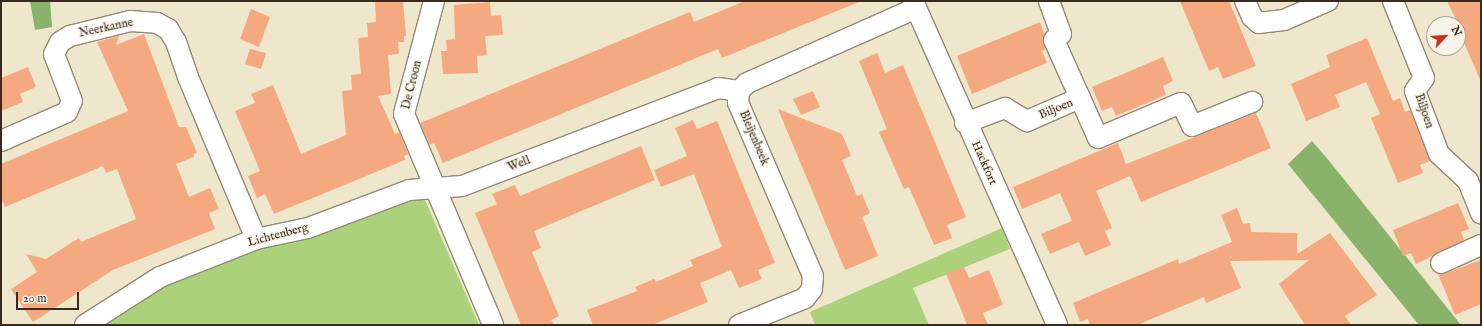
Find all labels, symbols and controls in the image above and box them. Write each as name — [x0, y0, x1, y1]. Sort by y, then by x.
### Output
street label: Neerkanne — [77, 15, 135, 41]
north arrow — [1426, 16, 1466, 56]
text: N — [1448, 24, 1464, 39]
street label: De Croon — [399, 59, 425, 111]
street label: Biljoen — [1411, 92, 1437, 130]
street label: Biljoen — [1037, 95, 1075, 123]
street label: Bleijenbeek — [736, 108, 772, 168]
street label: Hackfort — [968, 139, 1000, 187]
street label: Well — [506, 153, 532, 175]
street label: Lichtenberg — [246, 220, 310, 250]
scale bar — [18, 284, 81, 310]
text: 20 m — [23, 291, 46, 306]

